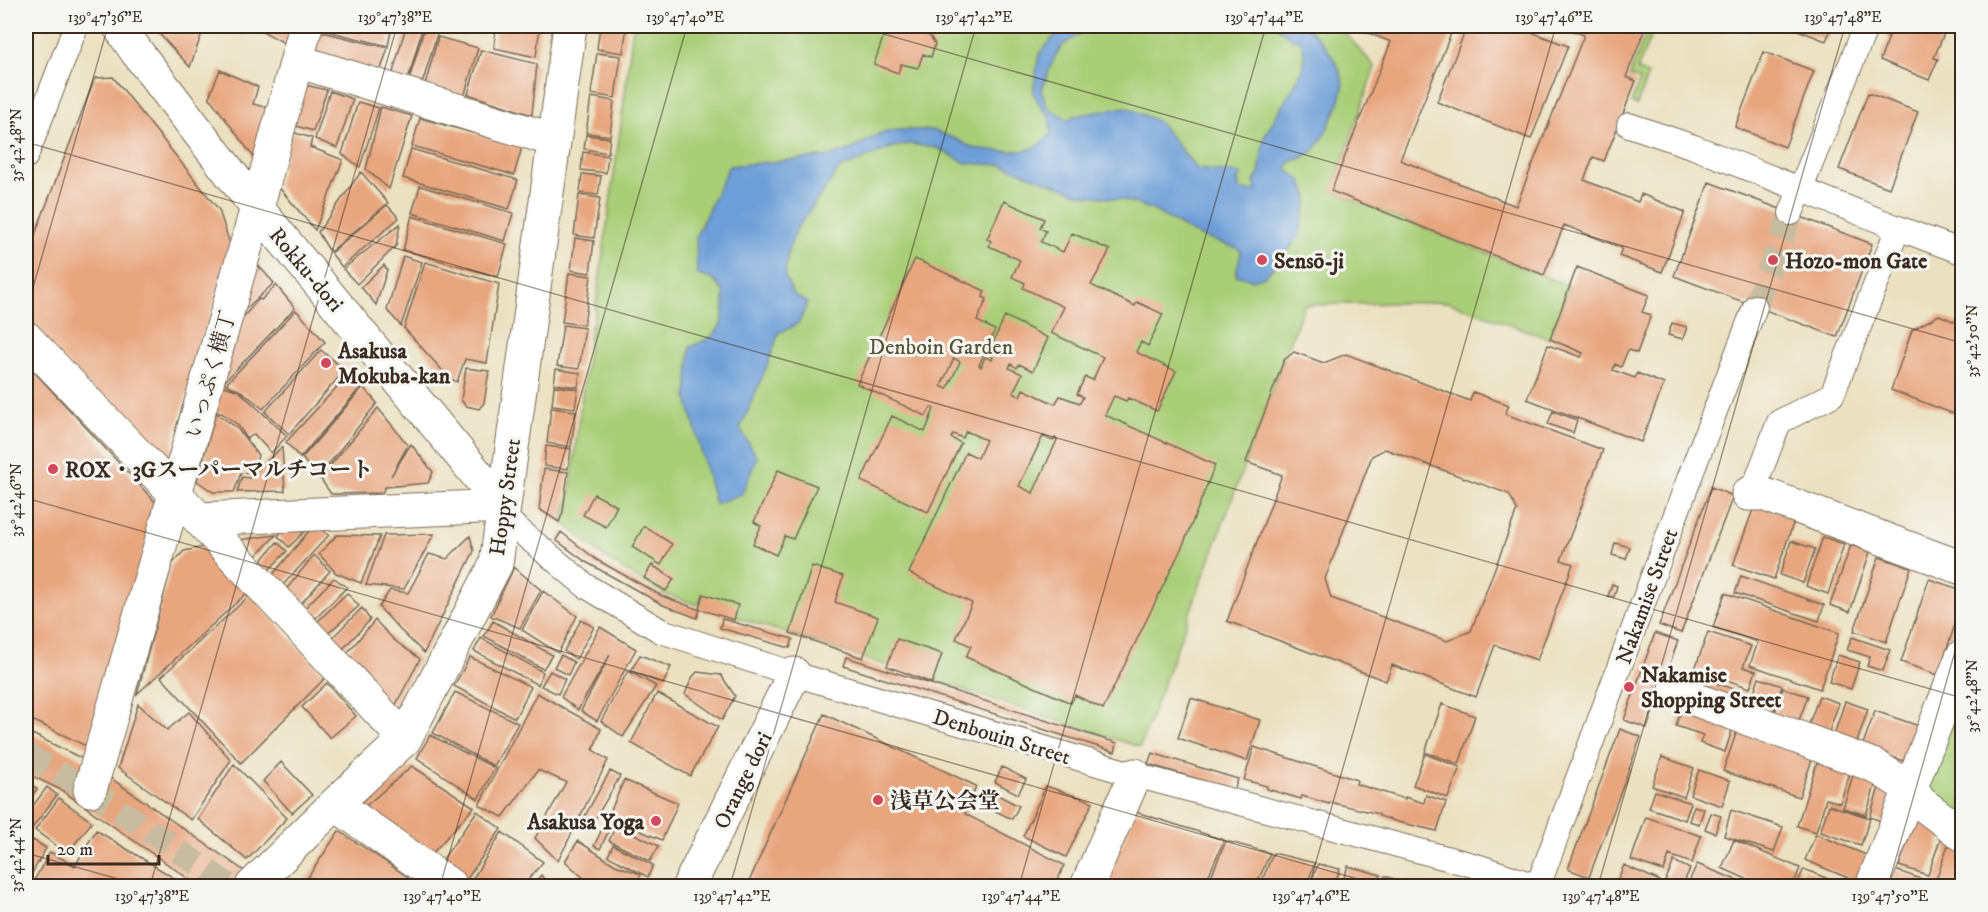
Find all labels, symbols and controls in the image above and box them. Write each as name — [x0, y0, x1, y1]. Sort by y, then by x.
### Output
text: 139°47'36"E — [68, 8, 143, 27]
text: 139°47'38"E — [358, 8, 433, 27]
text: 139°47'40"E — [646, 8, 724, 27]
text: 139°47'42"E — [935, 8, 1013, 27]
text: 139°47'44"E — [1225, 8, 1304, 27]
text: 139°47'46"E — [1515, 8, 1593, 27]
text: 139°47'48"E — [1804, 8, 1882, 27]
text: 35°42'48"N — [7, 108, 26, 182]
street label: Rokku-dori — [263, 222, 349, 318]
place label: Sensō-ji — [1274, 248, 1344, 276]
place label: Hozo-mon Gate — [1785, 248, 1927, 275]
marker: Sensō-ji — [1255, 253, 1269, 267]
marker: Hozo-mon Gate — [1766, 253, 1780, 267]
text: 35°42'50"N — [1963, 305, 1982, 377]
street label: いっぷく横丁 — [180, 307, 243, 442]
park label: Denboin Garden — [869, 334, 1014, 361]
place label: Asakusa Mokuba-kan — [337, 338, 451, 390]
marker: Asakusa Mokuba-kan — [319, 356, 333, 370]
street label: Hoppy Street — [484, 437, 527, 558]
place label: ROX・3Gスーパーマルチコート — [65, 457, 373, 484]
marker: ROX・3Gスーパーマルチコート — [46, 462, 60, 476]
text: 35°42'46"N — [7, 463, 26, 537]
street label: Nakamise Street — [1610, 525, 1684, 668]
text: 35°42'48"N — [1963, 659, 1982, 733]
place label: Nakamise Shopping Street — [1641, 662, 1781, 714]
marker: Nakamise Shopping Street — [1622, 680, 1636, 694]
street label: Denbouin Street — [929, 704, 1074, 771]
street label: Orange dori — [708, 728, 778, 834]
place label: 浅草公会堂 — [890, 788, 1000, 815]
marker: 浅草公会堂 — [871, 793, 885, 807]
place label: Asakusa Yoga — [526, 809, 645, 836]
marker: Asakusa Yoga — [649, 814, 663, 828]
text: 35°42'44"N — [7, 818, 26, 892]
scale bar — [48, 828, 159, 866]
text: 20 m — [57, 839, 93, 861]
text: 139°47'38"E — [115, 887, 190, 906]
text: 139°47'40"E — [403, 887, 481, 906]
text: 139°47'42"E — [693, 887, 771, 906]
text: 139°47'44"E — [982, 887, 1061, 906]
text: 139°47'46"E — [1272, 887, 1350, 906]
text: 139°47'48"E — [1562, 887, 1640, 906]
text: 139°47'50"E — [1852, 887, 1929, 906]

